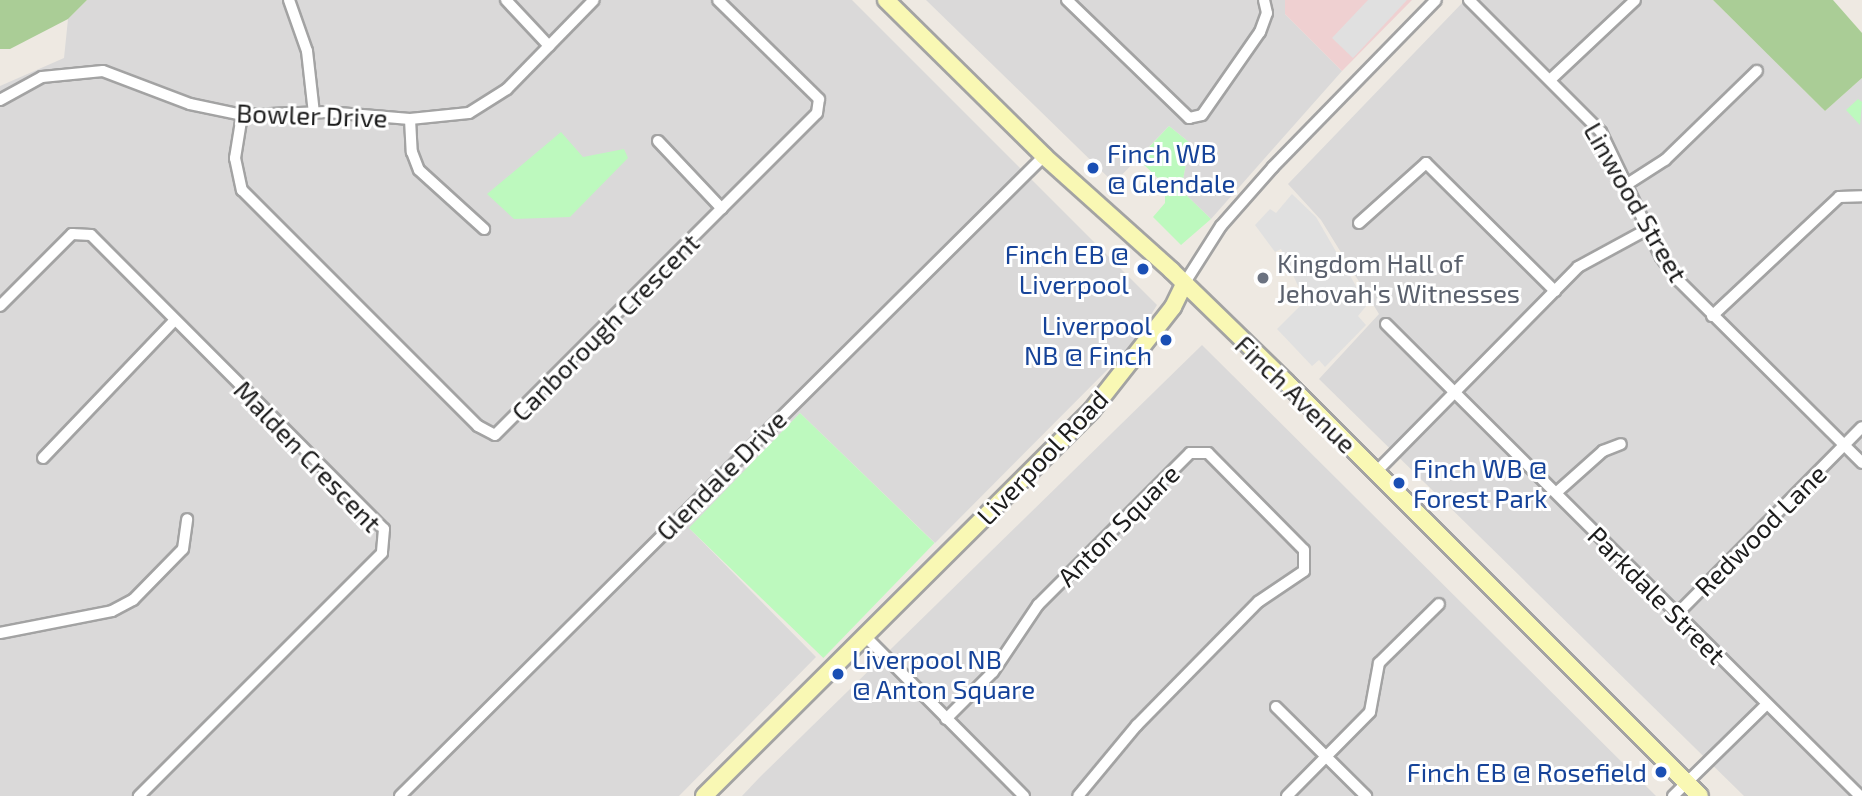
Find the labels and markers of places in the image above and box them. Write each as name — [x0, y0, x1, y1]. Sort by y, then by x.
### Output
place label: Finch WB @ Glendale — [1107, 137, 1235, 198]
marker: Finch WB @ Glendale — [1085, 160, 1101, 176]
place label: Finch EB @ Liverpool — [1005, 238, 1129, 300]
place label: Kingdom Hall of Jehovah's Witnesses — [1277, 247, 1520, 308]
marker: Finch EB @ Liverpool — [1135, 261, 1151, 277]
marker: Kingdom Hall of Jehovah's Witnesses — [1255, 270, 1271, 286]
place label: Liverpool NB @ Finch — [1024, 309, 1152, 370]
marker: Liverpool NB @ Finch — [1158, 332, 1174, 348]
place label: Finch WB @ Forest Park — [1413, 452, 1547, 514]
marker: Finch WB @ Forest Park — [1391, 475, 1407, 491]
place label: Liverpool NB @ Anton Square — [852, 643, 1036, 704]
marker: Liverpool NB @ Anton Square — [830, 666, 846, 682]
place label: Finch EB @ Rosefield — [1407, 756, 1647, 788]
marker: Finch EB @ Rosefield — [1653, 764, 1669, 780]

